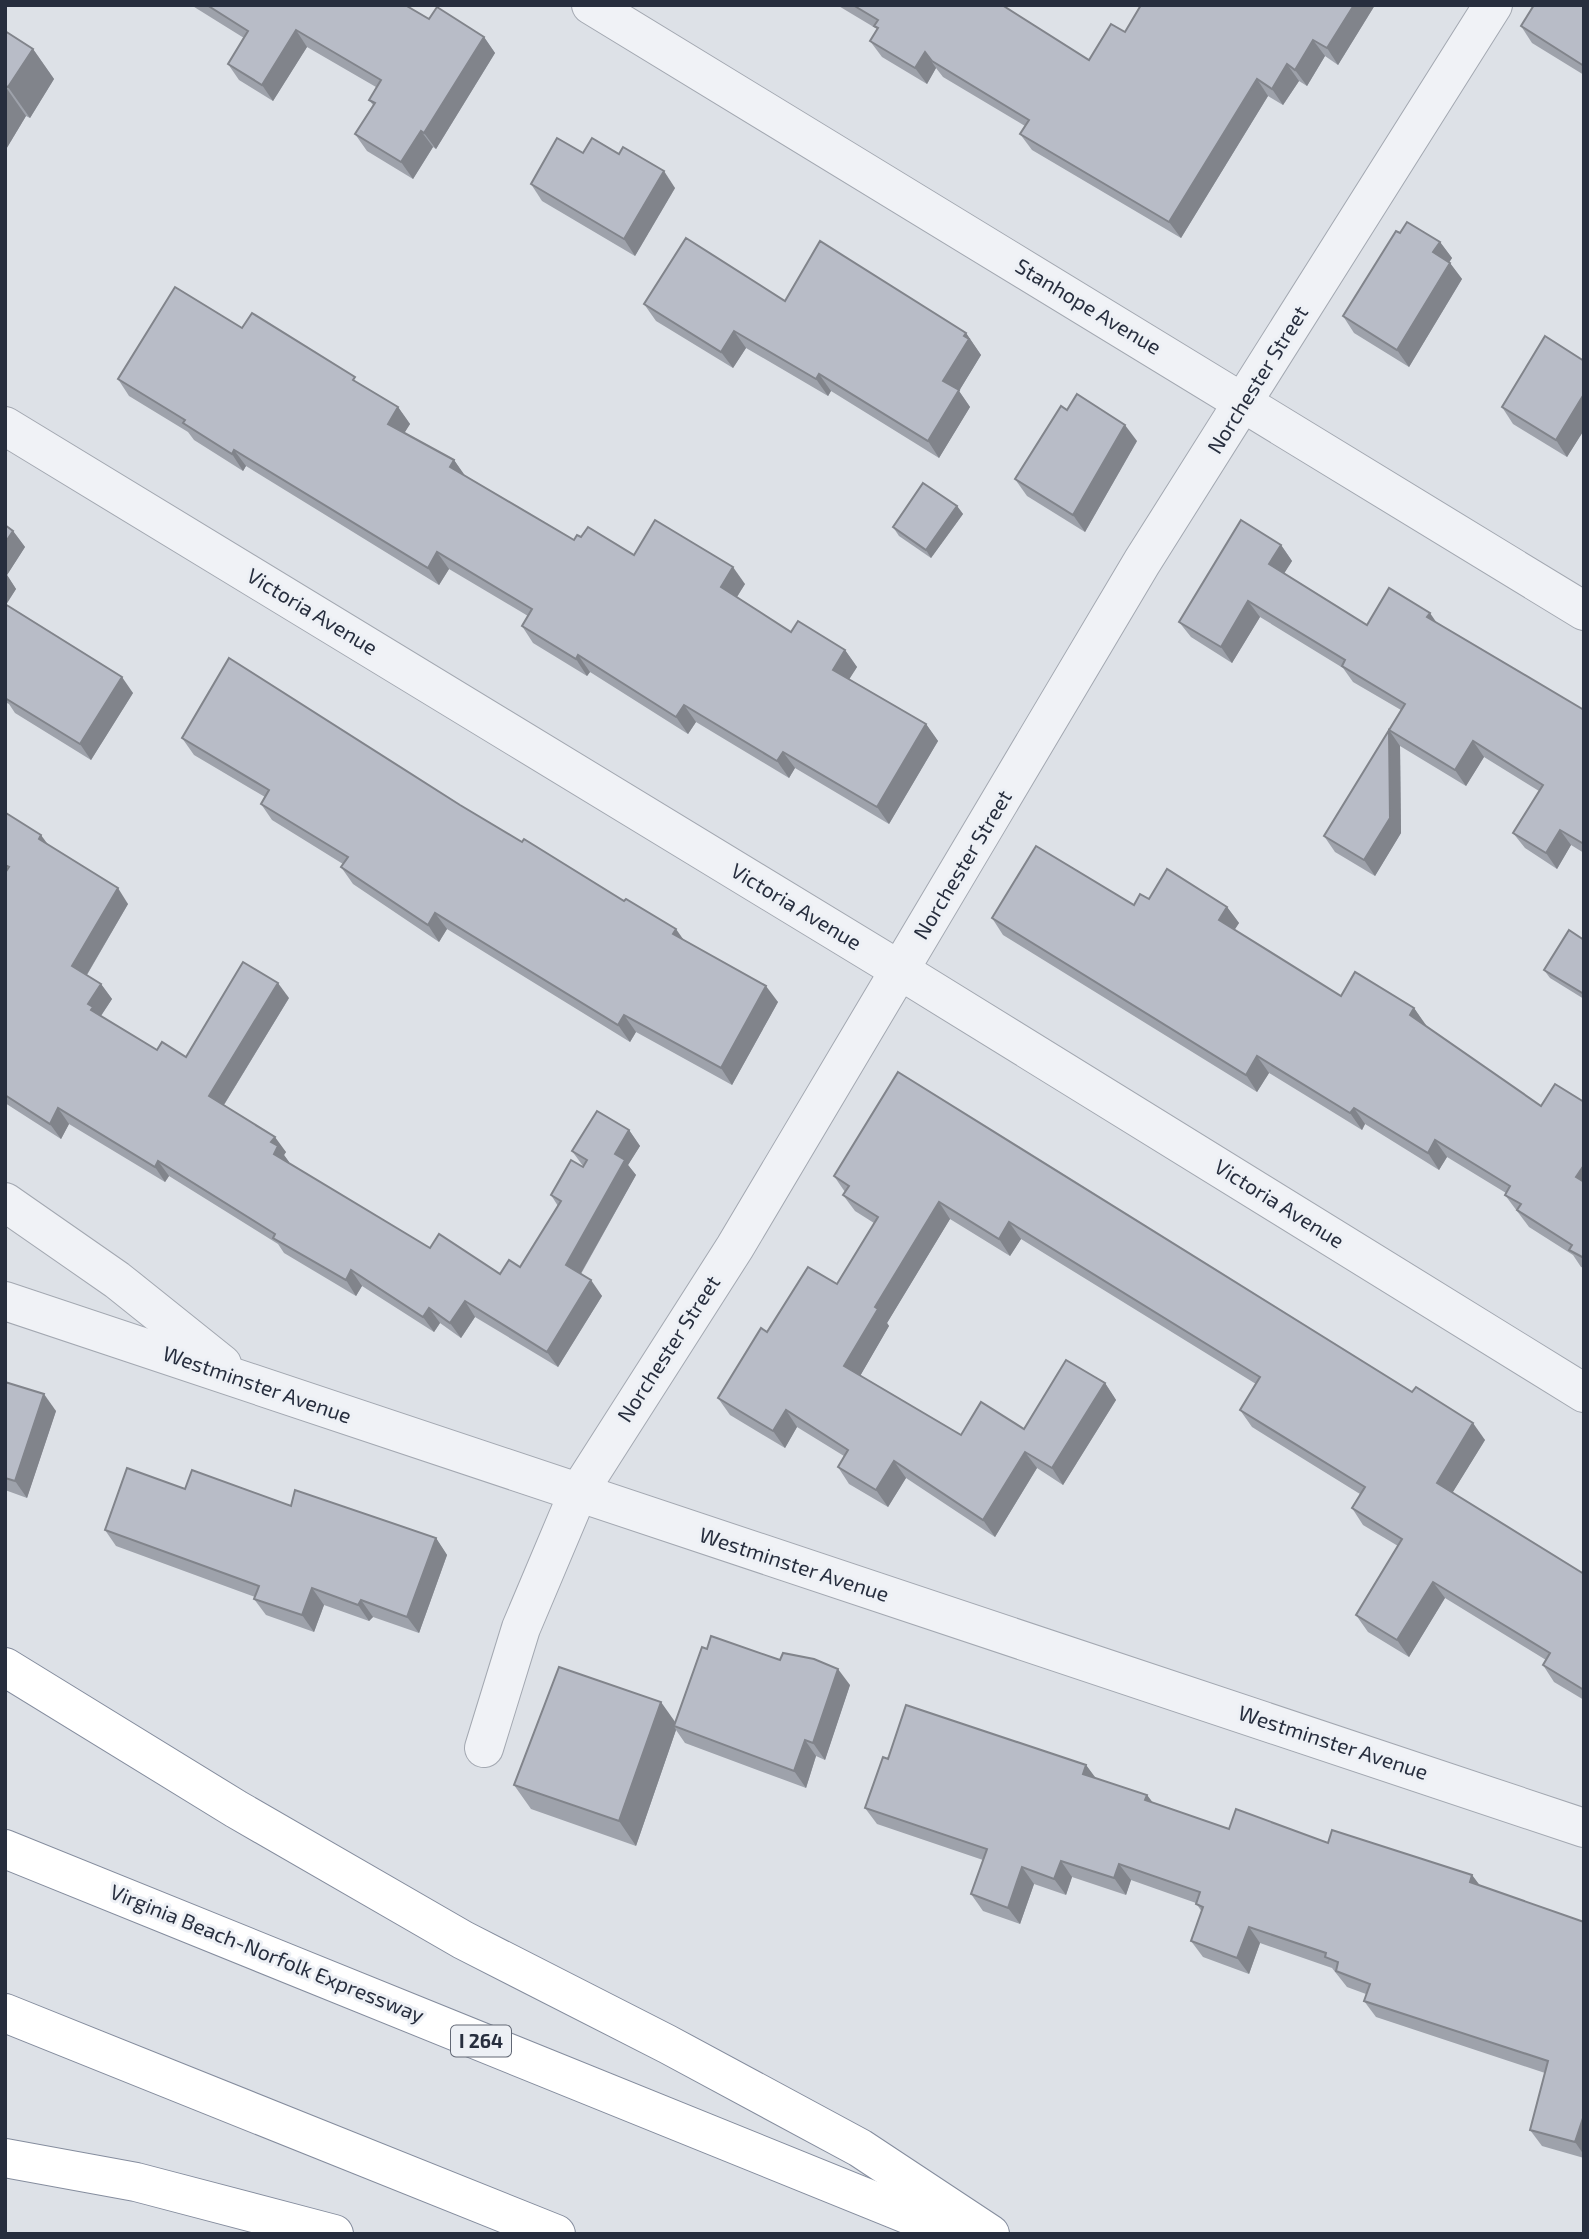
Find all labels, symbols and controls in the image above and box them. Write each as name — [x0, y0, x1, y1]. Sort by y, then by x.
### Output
street label: Stanhope Avenue — [1011, 252, 1166, 359]
street label: Norchester Street — [1201, 301, 1312, 458]
street label: Victoria Avenue — [243, 562, 383, 660]
street label: Norchester Street — [907, 785, 1016, 943]
street label: Victoria Avenue — [727, 857, 867, 955]
street label: Victoria Avenue — [1210, 1153, 1349, 1253]
street label: Norchester Street — [611, 1270, 724, 1426]
street label: Westminster Avenue — [160, 1340, 355, 1428]
street label: Westminster Avenue — [697, 1521, 892, 1606]
street label: Westminster Avenue — [1236, 1699, 1431, 1784]
street label: Virginia Beach-Norfolk Expressway — [107, 1878, 428, 2027]
road number: I 264 — [451, 2025, 511, 2056]

